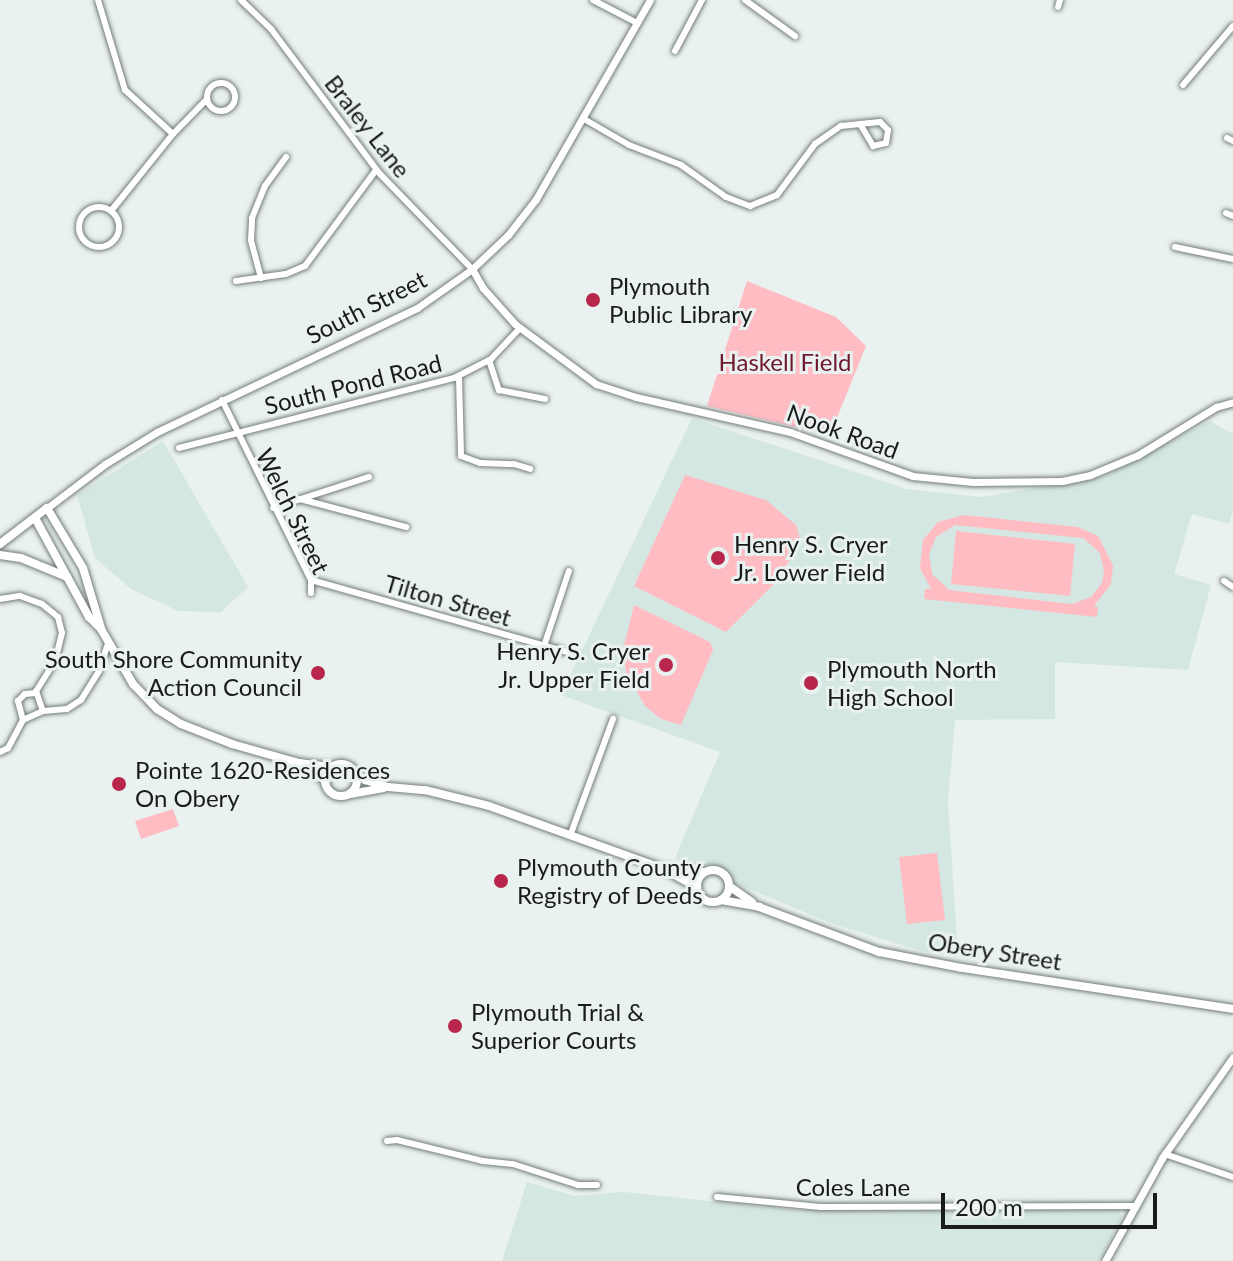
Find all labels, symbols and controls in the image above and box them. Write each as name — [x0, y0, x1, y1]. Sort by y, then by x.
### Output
street label: Braley Lane — [319, 69, 417, 183]
street label: South Street — [301, 264, 431, 350]
place label: Plymouth Public Library — [609, 272, 752, 328]
marker: Plymouth Public Library — [584, 291, 602, 309]
street label: South Pond Road — [261, 348, 445, 420]
park label: Haskell Field — [719, 348, 851, 376]
street label: Nook Road — [783, 398, 903, 464]
street label: Welch Street — [250, 444, 336, 578]
place label: Henry S. Cryer Jr. Lower Field — [734, 530, 888, 586]
marker: Henry S. Cryer Jr. Lower Field — [709, 549, 727, 567]
street label: Tilton Street — [381, 568, 515, 632]
place label: Henry S. Cryer Jr. Upper Field — [496, 637, 650, 693]
place label: South Shore Community Action Council — [45, 645, 302, 701]
place label: Plymouth North High School — [827, 655, 997, 711]
marker: Henry S. Cryer Jr. Upper Field — [657, 656, 675, 674]
marker: South Shore Community Action Council — [309, 664, 327, 682]
marker: Plymouth North High School — [802, 674, 820, 692]
place label: Pointe 1620-Residences On Obery — [135, 756, 390, 812]
marker: Pointe 1620-Residences On Obery — [110, 775, 128, 793]
place label: Plymouth County Registry of Deeds — [517, 853, 704, 909]
marker: Plymouth County Registry of Deeds — [492, 872, 510, 890]
street label: Obery Street — [926, 926, 1064, 976]
place label: Plymouth Trial & Superior Courts — [471, 998, 645, 1054]
marker: Plymouth Trial & Superior Courts — [446, 1017, 464, 1035]
street label: Coles Lane — [796, 1173, 910, 1201]
scale bar — [945, 1177, 1161, 1227]
text: 200 m — [955, 1192, 1023, 1221]

